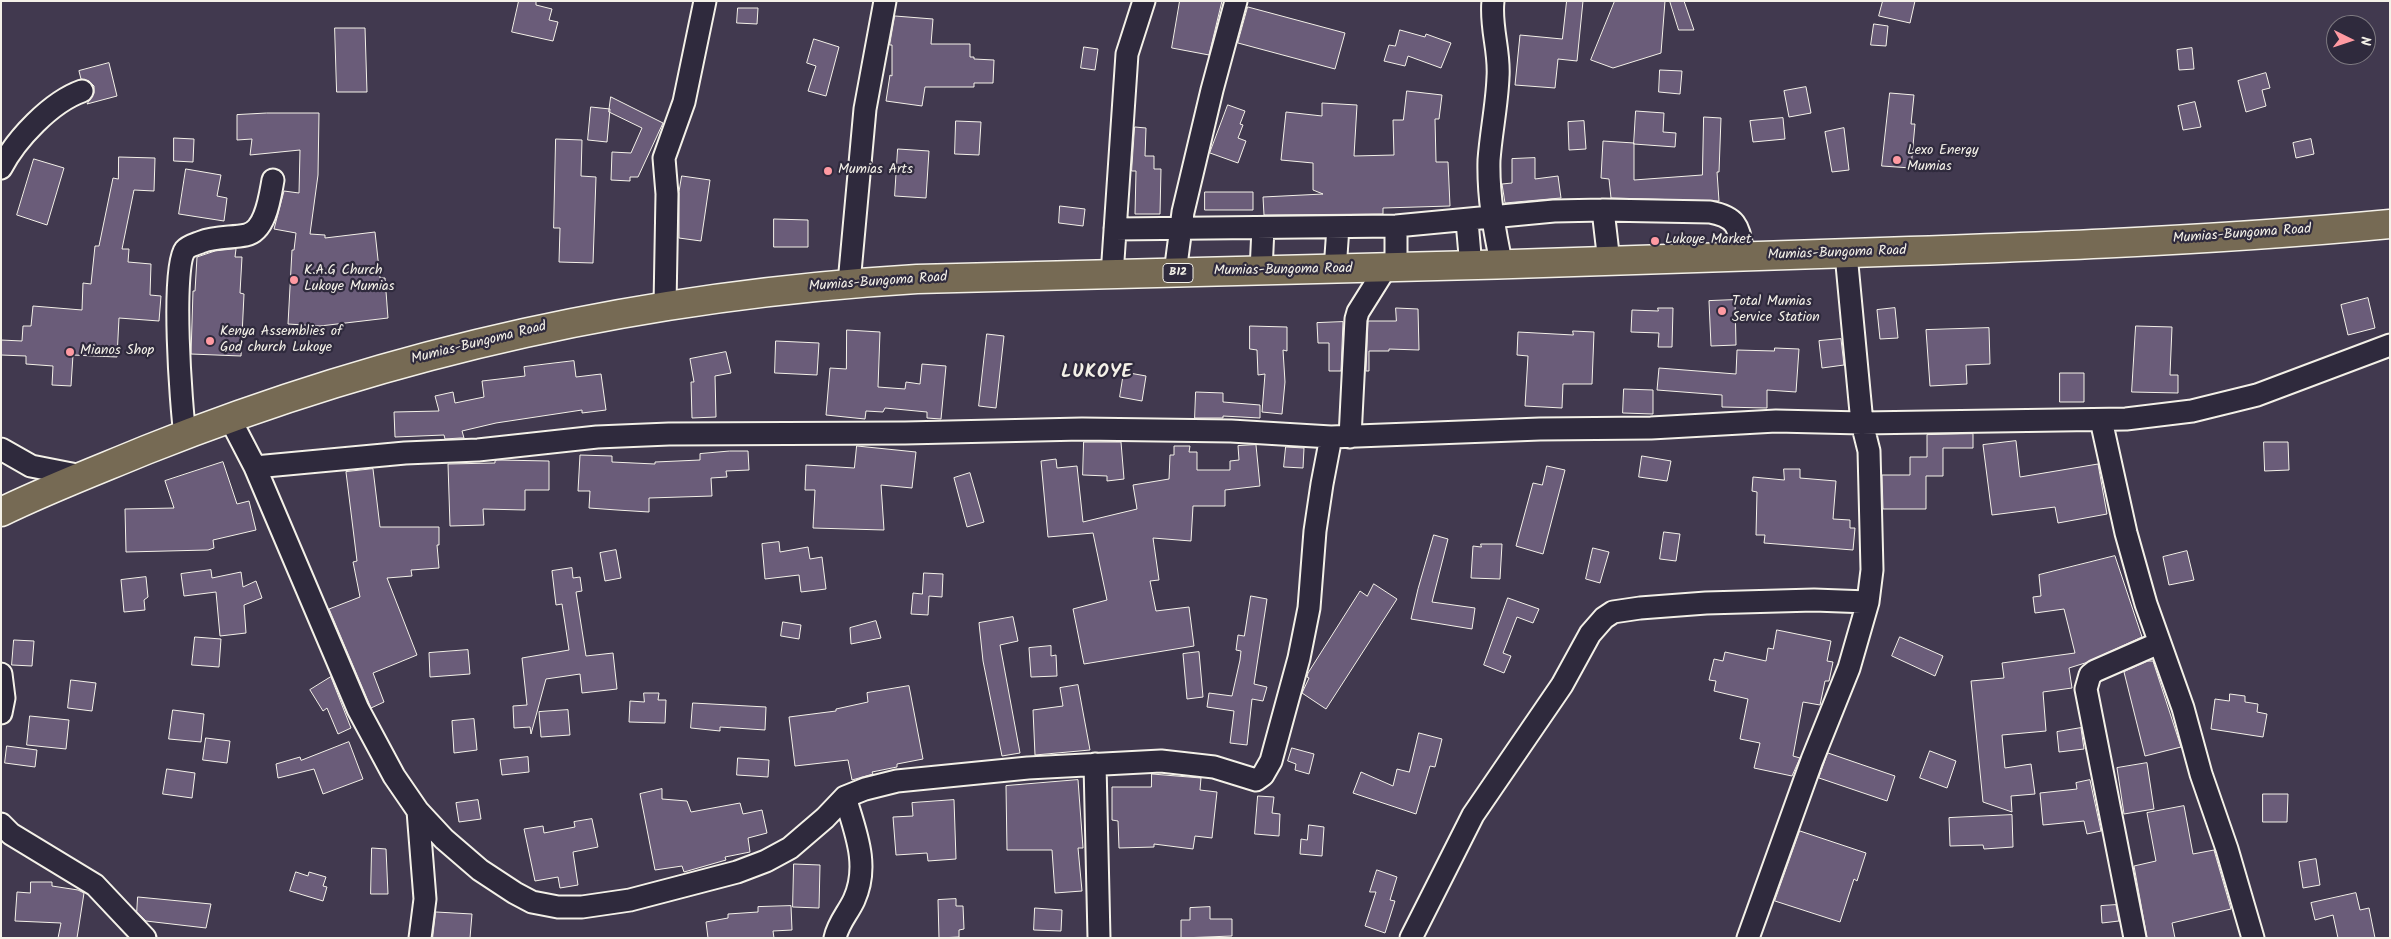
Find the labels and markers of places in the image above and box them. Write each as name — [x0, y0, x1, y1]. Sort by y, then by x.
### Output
place label: Lexo Energy Mumias — [1907, 144, 1979, 176]
marker: Lexo Energy Mumias — [1891, 154, 1903, 166]
place label: Mumias Arts — [838, 163, 913, 179]
marker: Mumias Arts — [822, 165, 834, 177]
place label: Lukoye Market — [1665, 233, 1751, 249]
marker: Lukoye Market — [1649, 235, 1661, 247]
place label: K.A.G Church Lukoye Mumias — [304, 264, 395, 296]
marker: K.A.G Church Lukoye Mumias — [288, 274, 300, 286]
place label: Total Mumias Service Station — [1732, 295, 1820, 328]
marker: Total Mumias Service Station — [1716, 305, 1728, 317]
place label: Kenya Assemblies of God church Lukoye — [220, 325, 342, 358]
marker: Kenya Assemblies of God church Lukoye — [204, 335, 216, 347]
place label: Mianos Shop — [80, 344, 154, 360]
marker: Mianos Shop — [64, 346, 76, 358]

